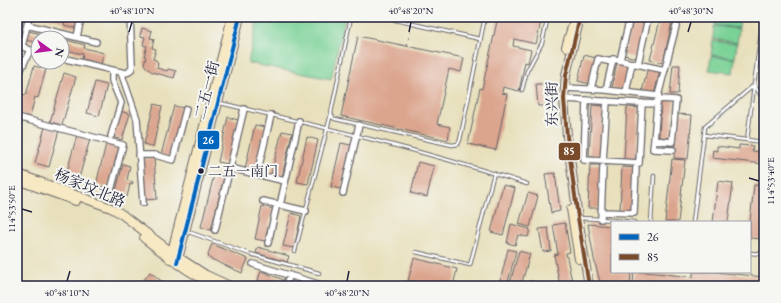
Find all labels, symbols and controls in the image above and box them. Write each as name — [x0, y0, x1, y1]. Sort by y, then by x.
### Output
text: 40°48'10"N — [110, 4, 155, 17]
text: 40°48'20"N — [389, 4, 434, 17]
text: 40°48'30"N — [669, 4, 714, 17]
north arrow — [30, 30, 70, 70]
text: N — [52, 46, 68, 59]
street label: 二五一街 — [190, 58, 223, 121]
street label: 东兴街 — [542, 81, 561, 127]
line badge: 26 — [197, 130, 220, 150]
text: 26 — [202, 133, 214, 147]
line badge: 85 — [558, 142, 581, 161]
text: 85 — [563, 144, 575, 158]
text: 114°53'40"E — [764, 157, 777, 205]
place label: 二五一南门 — [208, 162, 278, 180]
street label: 杨家坟北路 — [52, 164, 128, 211]
marker: 二五一南门 — [196, 166, 206, 176]
text: 114°53'50"E — [5, 185, 18, 233]
legend — [611, 221, 751, 273]
text: 26 — [647, 229, 659, 245]
text: 85 — [647, 249, 659, 265]
text: 40°48'10"N — [45, 286, 90, 299]
text: 40°48'20"N — [325, 286, 370, 299]

